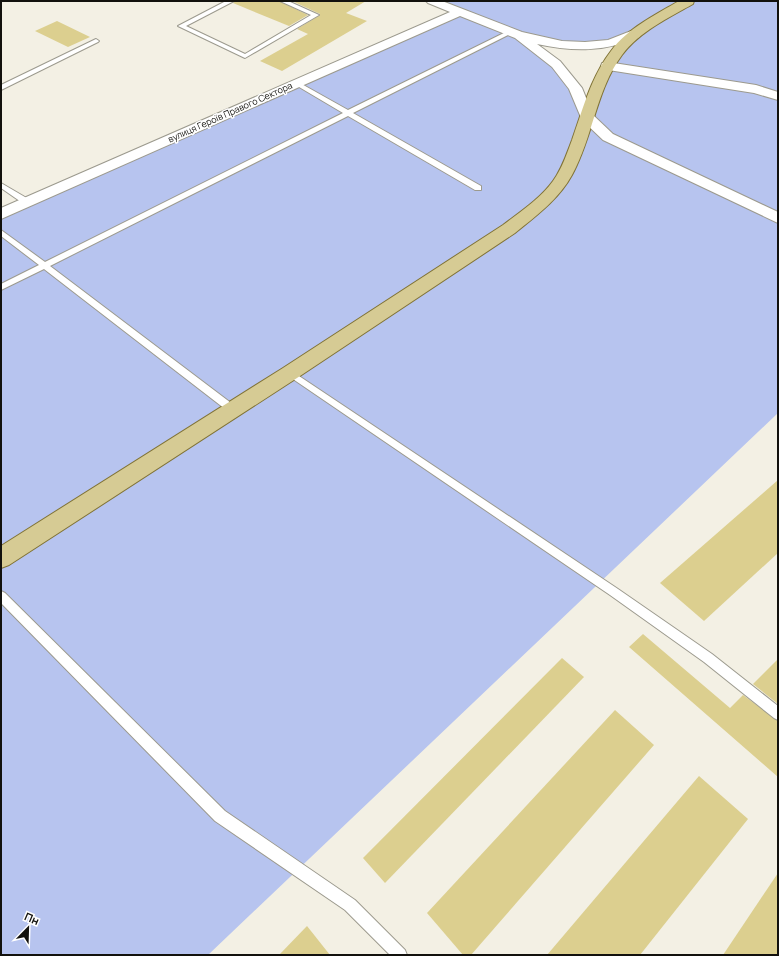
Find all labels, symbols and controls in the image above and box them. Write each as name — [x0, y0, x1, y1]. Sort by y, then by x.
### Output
street label: вулиця Героїв Правого Сектора — [166, 79, 294, 145]
north arrow — [8, 908, 48, 948]
text: Пн — [22, 909, 42, 928]

